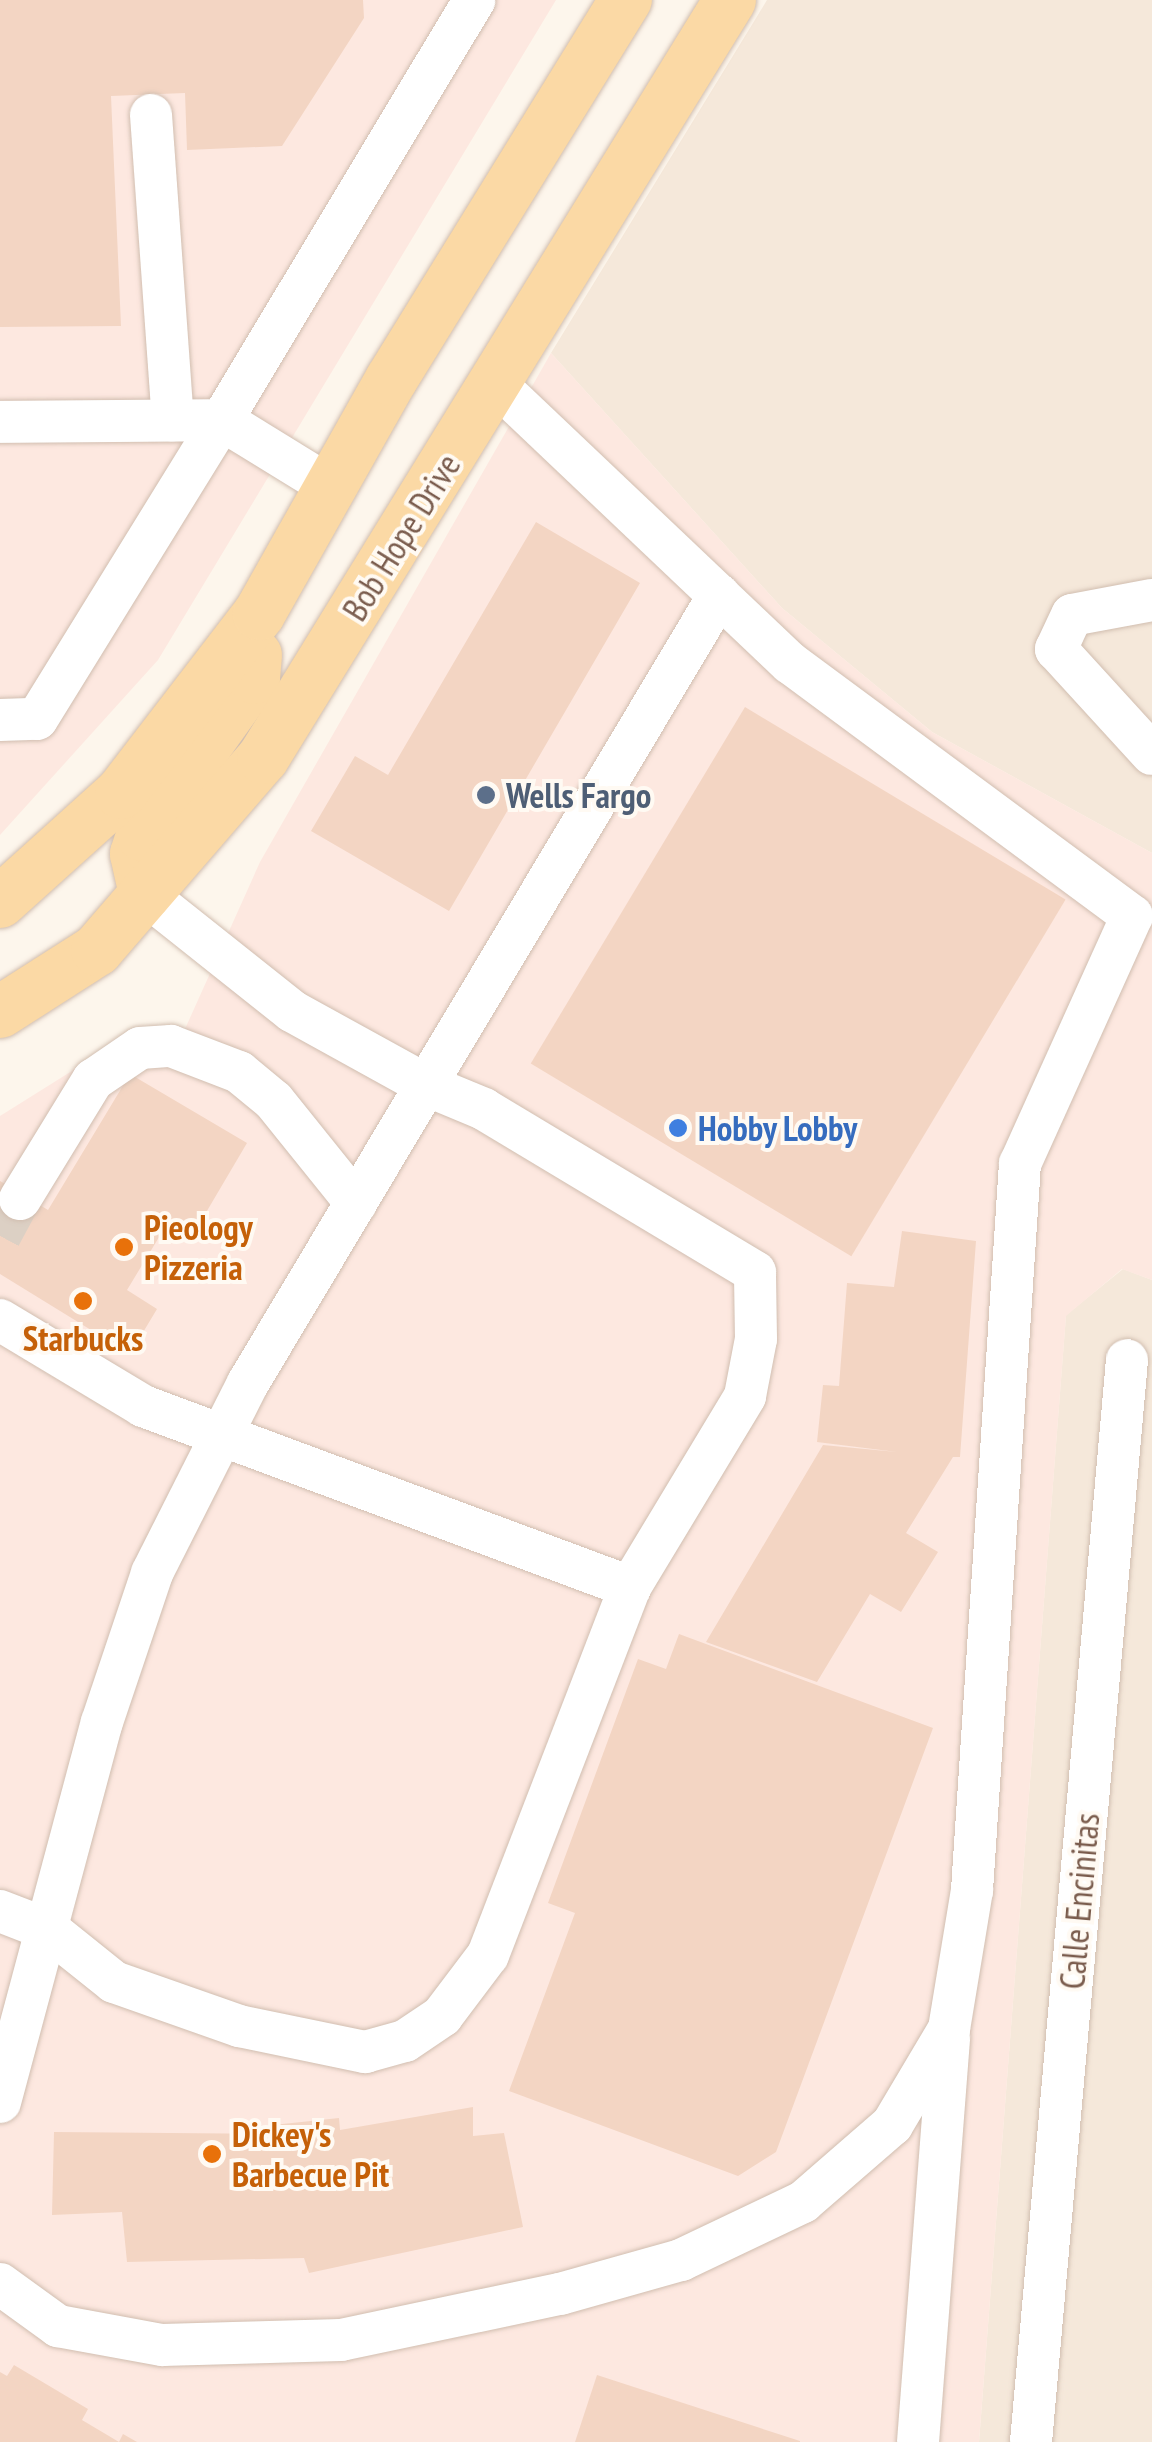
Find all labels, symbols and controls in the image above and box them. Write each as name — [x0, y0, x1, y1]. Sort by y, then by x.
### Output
street label: Bob Hope Drive — [333, 446, 469, 628]
place label: Wells Fargo — [506, 774, 651, 816]
marker: Wells Fargo — [475, 784, 497, 806]
place label: Hobby Lobby — [698, 1107, 858, 1149]
marker: Hobby Lobby — [667, 1117, 689, 1139]
place label: Pieology Pizzeria — [144, 1206, 253, 1288]
marker: Pieology Pizzeria — [113, 1236, 135, 1258]
marker: Starbucks — [72, 1290, 94, 1312]
place label: Starbucks — [23, 1317, 143, 1359]
street label: Calle Encinitas — [1050, 1811, 1108, 1991]
place label: Dickey's Barbecue Pit — [232, 2113, 389, 2195]
marker: Dickey's Barbecue Pit — [201, 2143, 223, 2165]

